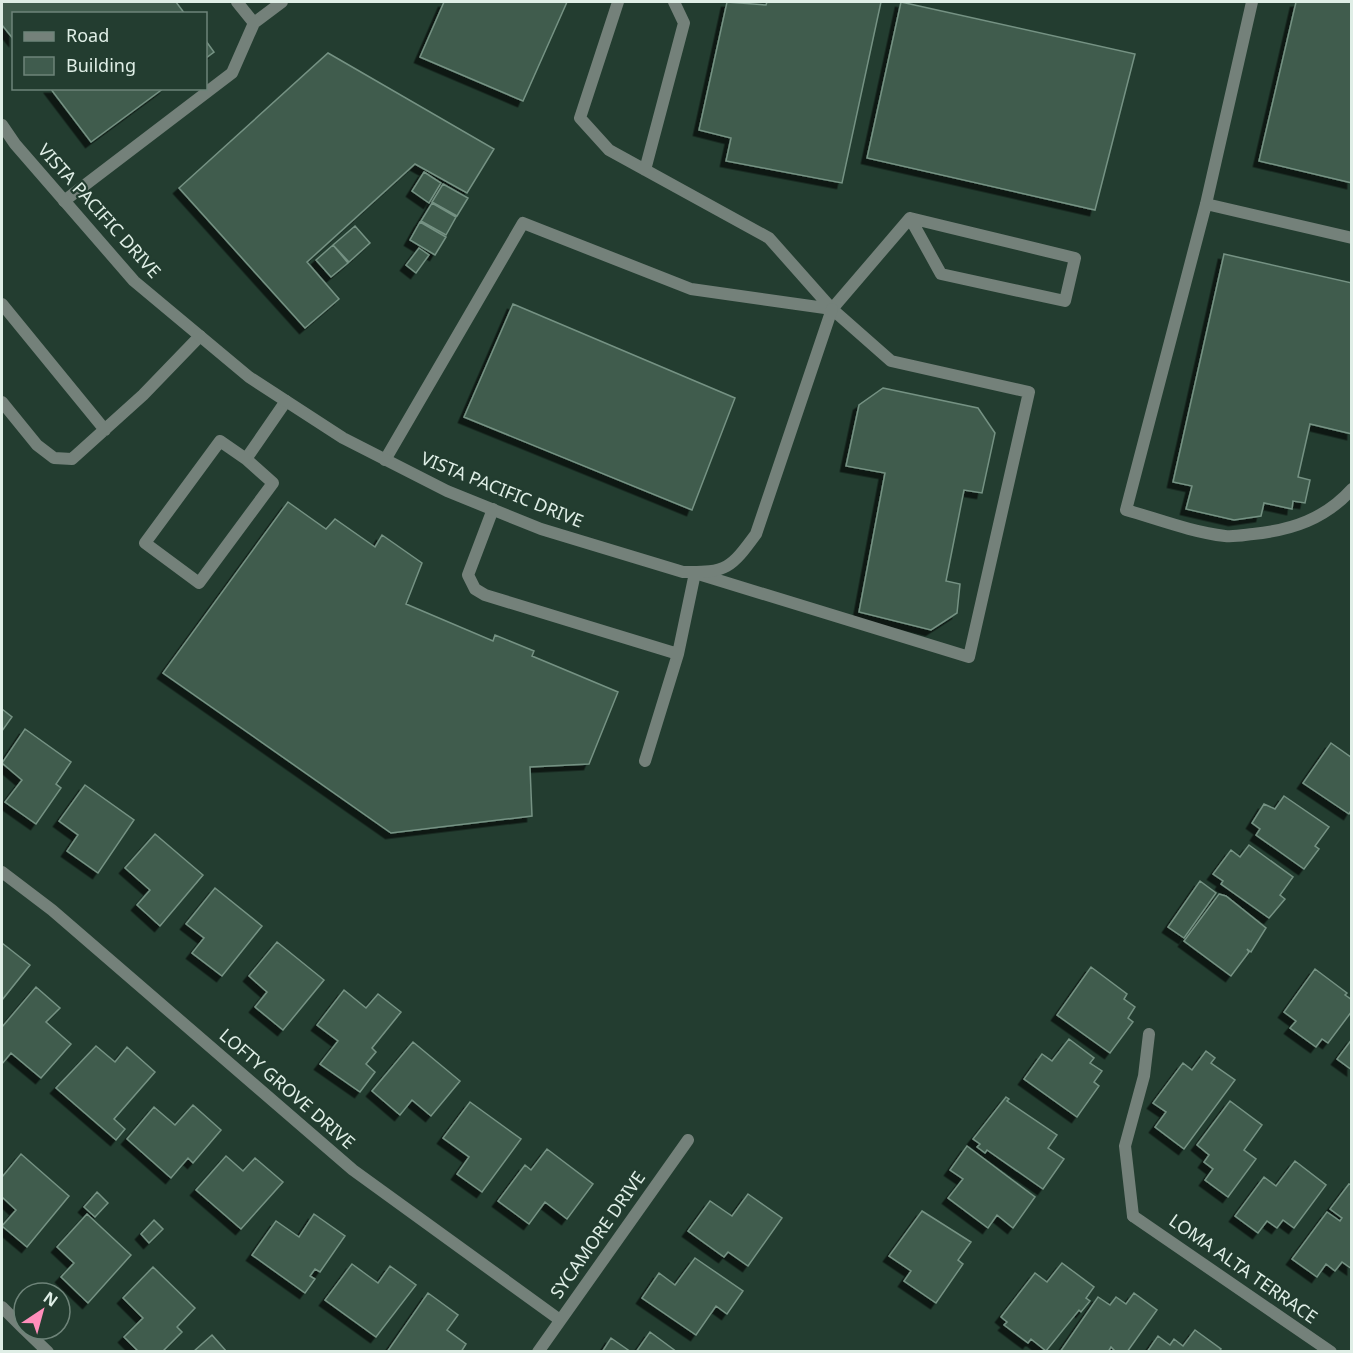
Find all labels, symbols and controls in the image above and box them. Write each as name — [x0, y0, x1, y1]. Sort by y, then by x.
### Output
legend — [12, 12, 207, 90]
text: Road — [66, 23, 109, 47]
text: Building — [66, 53, 136, 77]
street label: VISTA PACIFIC DRIVE — [33, 138, 167, 283]
street label: VISTA PACIFIC DRIVE — [418, 446, 587, 533]
street label: LOFTY GROVE DRIVE — [215, 1023, 361, 1154]
street label: SYCAMORE DRIVE — [544, 1166, 650, 1303]
street label: LOMA ALTA TERRACE — [1165, 1208, 1323, 1329]
north arrow — [12, 1281, 72, 1341]
text: N — [39, 1286, 63, 1312]

